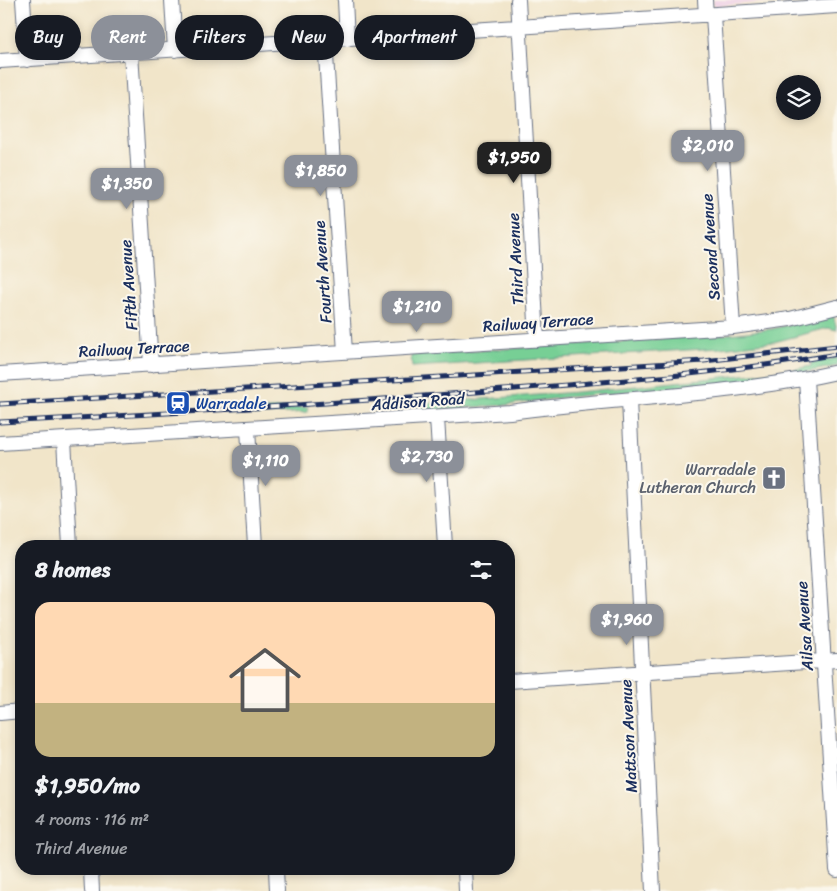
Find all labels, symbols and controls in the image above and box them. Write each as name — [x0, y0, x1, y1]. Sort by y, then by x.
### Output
chip: Buy — [15, 15, 81, 60]
chip: Rent — [91, 15, 165, 60]
chip: Filters — [175, 15, 264, 60]
chip: New — [274, 15, 344, 60]
chip: Apartment — [354, 15, 475, 60]
map controls — [776, 75, 821, 120]
button: layers — [776, 75, 821, 120]
pin: $2,010 — [667, 130, 749, 172]
text: $2,010 — [682, 131, 734, 160]
pin: $1,950 — [473, 142, 555, 184]
text: $1,950 — [488, 143, 540, 172]
pin: $1,850 — [280, 154, 362, 197]
text: $1,850 — [295, 156, 347, 185]
pin: $1,350 — [86, 168, 168, 210]
text: $1,350 — [102, 169, 152, 198]
street label: Second Avenue — [692, 193, 729, 301]
street label: Third Avenue — [499, 212, 532, 306]
street label: Fourth Avenue — [304, 219, 341, 324]
street label: Fifth Avenue — [111, 239, 146, 331]
pin: $1,210 — [376, 290, 458, 333]
text: $1,210 — [393, 292, 441, 321]
street label: Railway Terrace — [482, 304, 595, 341]
street label: Railway Terrace — [78, 331, 190, 366]
street label: Addison Road — [369, 384, 467, 419]
place label: Warradale — [196, 389, 267, 418]
station icon: Warradale — [165, 390, 191, 416]
pin: $2,730 — [386, 440, 468, 483]
text: $2,730 — [401, 442, 453, 471]
pin: $1,110 — [225, 444, 307, 487]
text: $1,110 — [243, 446, 289, 475]
place label: Warradale Lutheran Church — [639, 455, 756, 502]
church icon: Warradale Lutheran Church — [761, 465, 787, 491]
text: 8 homes — [35, 551, 110, 589]
icon: filters — [467, 556, 495, 584]
street label: Ailsa Avenue — [787, 580, 822, 673]
pin: $1,960 — [586, 604, 668, 646]
text: $1,960 — [602, 605, 652, 634]
icon: home — [220, 635, 310, 725]
street label: Mattson Avenue — [611, 678, 646, 793]
text: $1,950/mo — [35, 767, 140, 805]
text: 4 rooms · 116 m² — [35, 805, 149, 834]
text: Third Avenue — [35, 834, 127, 863]

